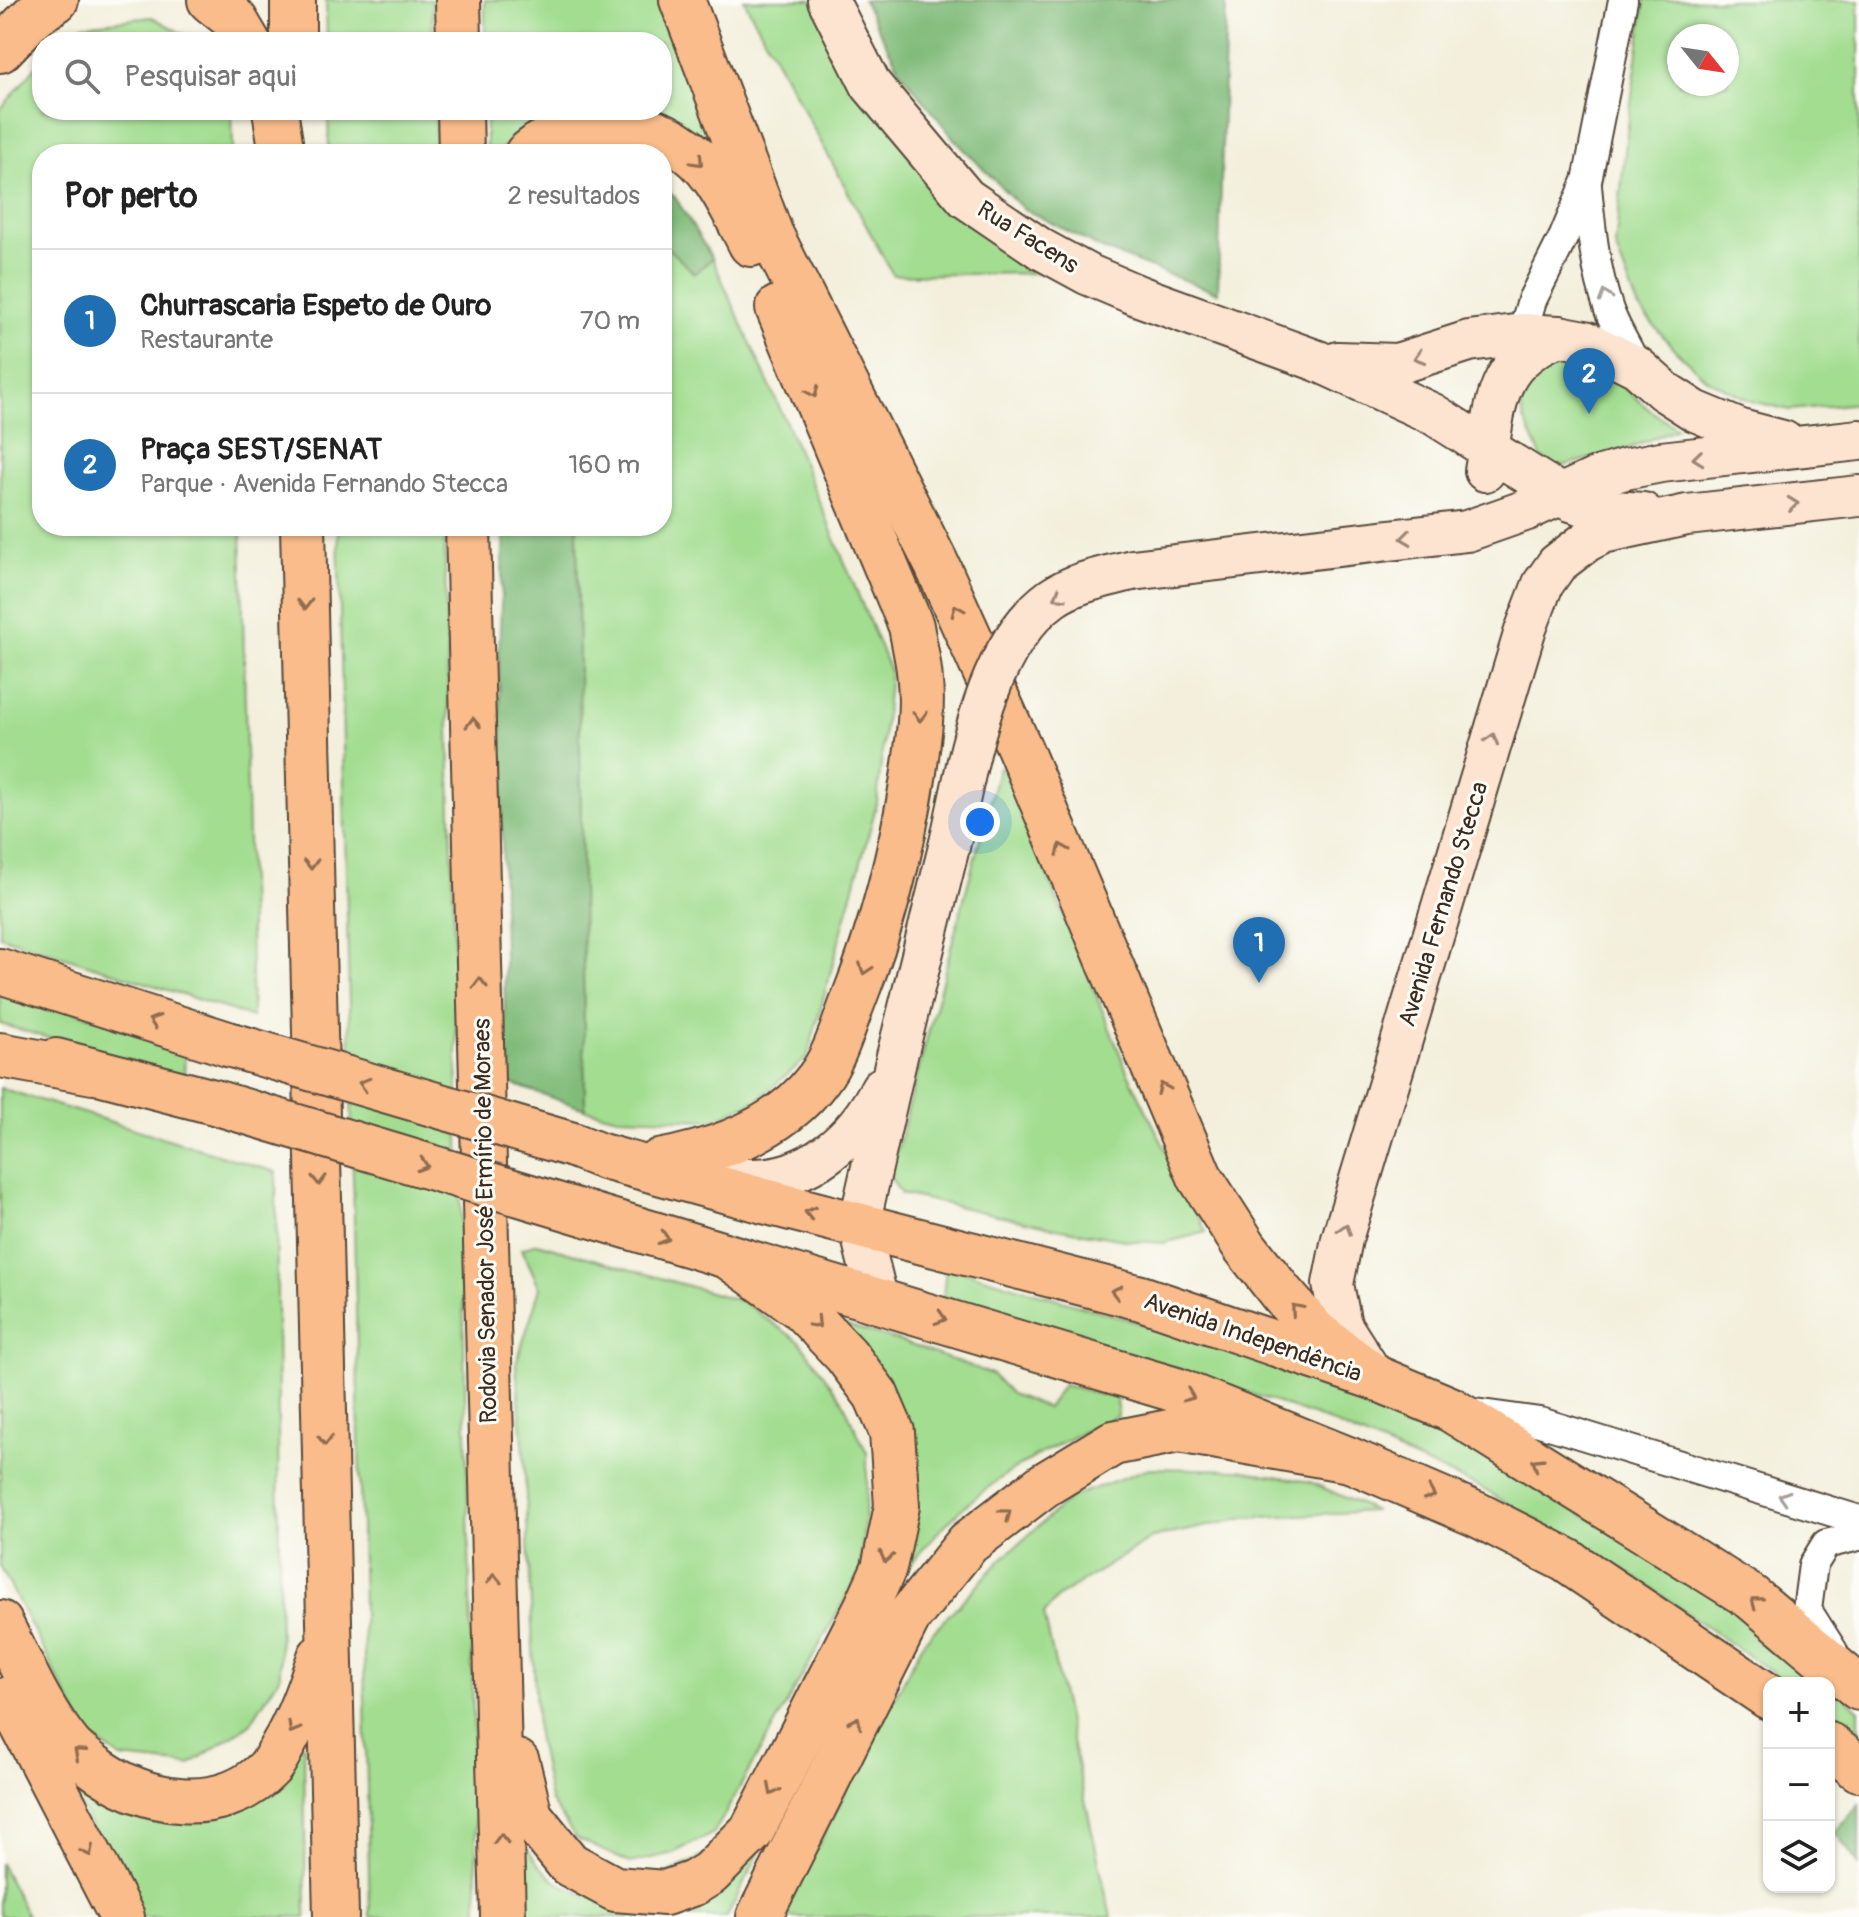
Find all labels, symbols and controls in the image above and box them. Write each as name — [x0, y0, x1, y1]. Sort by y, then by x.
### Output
north arrow — [1667, 24, 1739, 96]
search box — [32, 32, 672, 120]
icon: search — [60, 54, 104, 98]
text: Pesquisar aqui — [124, 58, 296, 95]
one-way arrow — [689, 152, 703, 166]
text: Por perto — [64, 175, 197, 218]
text: 2 resultados — [508, 180, 640, 212]
street label: Rua Facens — [972, 195, 1084, 280]
text: Churrascaria Espeto de Ouro — [140, 287, 491, 324]
one-way arrow — [1598, 290, 1614, 303]
text: 1 — [85, 305, 95, 337]
text: 70 m — [580, 305, 640, 337]
text: Restaurante — [140, 324, 273, 356]
one-way arrow — [1412, 348, 1426, 364]
pin: 2 — [1563, 348, 1615, 414]
one-way arrow — [804, 384, 820, 398]
text: Praça SEST/SENAT — [140, 431, 382, 468]
text: 2 — [83, 449, 97, 481]
text: 160 m — [568, 449, 640, 481]
one-way arrow — [1691, 450, 1704, 467]
text: Parque · Avenida Fernando Stecca — [140, 468, 508, 500]
one-way arrow — [1786, 495, 1799, 512]
one-way arrow — [1399, 529, 1412, 546]
one-way arrow — [1053, 586, 1068, 602]
one-way arrow — [296, 598, 313, 611]
one-way arrow — [951, 604, 967, 619]
one-way arrow — [911, 710, 929, 723]
one-way arrow — [464, 716, 482, 729]
one-way arrow — [1483, 732, 1499, 746]
street label: Avenida Fernando Stecca — [1392, 778, 1495, 1030]
your location — [960, 802, 1000, 842]
one-way arrow — [1055, 842, 1071, 857]
one-way arrow — [303, 858, 320, 871]
pin: 1 — [1233, 917, 1285, 983]
one-way arrow — [858, 961, 874, 975]
one-way arrow — [471, 976, 488, 989]
one-way arrow — [147, 1014, 161, 1030]
street label: Rodovia Senador José Ermírio de Moraes — [467, 1018, 504, 1424]
one-way arrow — [358, 1077, 371, 1093]
one-way arrow — [1156, 1082, 1172, 1096]
one-way arrow — [415, 1156, 429, 1172]
one-way arrow — [310, 1174, 328, 1187]
one-way arrow — [804, 1205, 817, 1222]
one-way arrow — [1336, 1223, 1352, 1236]
one-way arrow — [657, 1229, 670, 1245]
one-way arrow — [1110, 1284, 1123, 1301]
street label: Avenida Independência — [1140, 1287, 1366, 1388]
one-way arrow — [1291, 1304, 1305, 1319]
one-way arrow — [933, 1309, 947, 1325]
one-way arrow — [807, 1314, 821, 1328]
one-way arrow — [1181, 1386, 1195, 1402]
one-way arrow — [317, 1434, 334, 1447]
one-way arrow — [1531, 1457, 1546, 1473]
one-way arrow — [1421, 1484, 1436, 1500]
one-way arrow — [1778, 1491, 1792, 1507]
one-way arrow — [997, 1509, 1012, 1523]
one-way arrow — [879, 1549, 896, 1563]
one-way arrow — [486, 1572, 503, 1585]
one-way arrow — [1750, 1598, 1765, 1612]
map controls — [1763, 1677, 1835, 1893]
button: + — [1763, 1677, 1835, 1749]
one-way arrow — [847, 1715, 862, 1730]
one-way arrow — [287, 1719, 303, 1734]
one-way arrow — [73, 1748, 88, 1763]
button: − — [1763, 1749, 1835, 1821]
one-way arrow — [767, 1781, 783, 1796]
button: layers — [1763, 1821, 1835, 1893]
one-way arrow — [492, 1832, 509, 1845]
one-way arrow — [78, 1843, 93, 1858]

